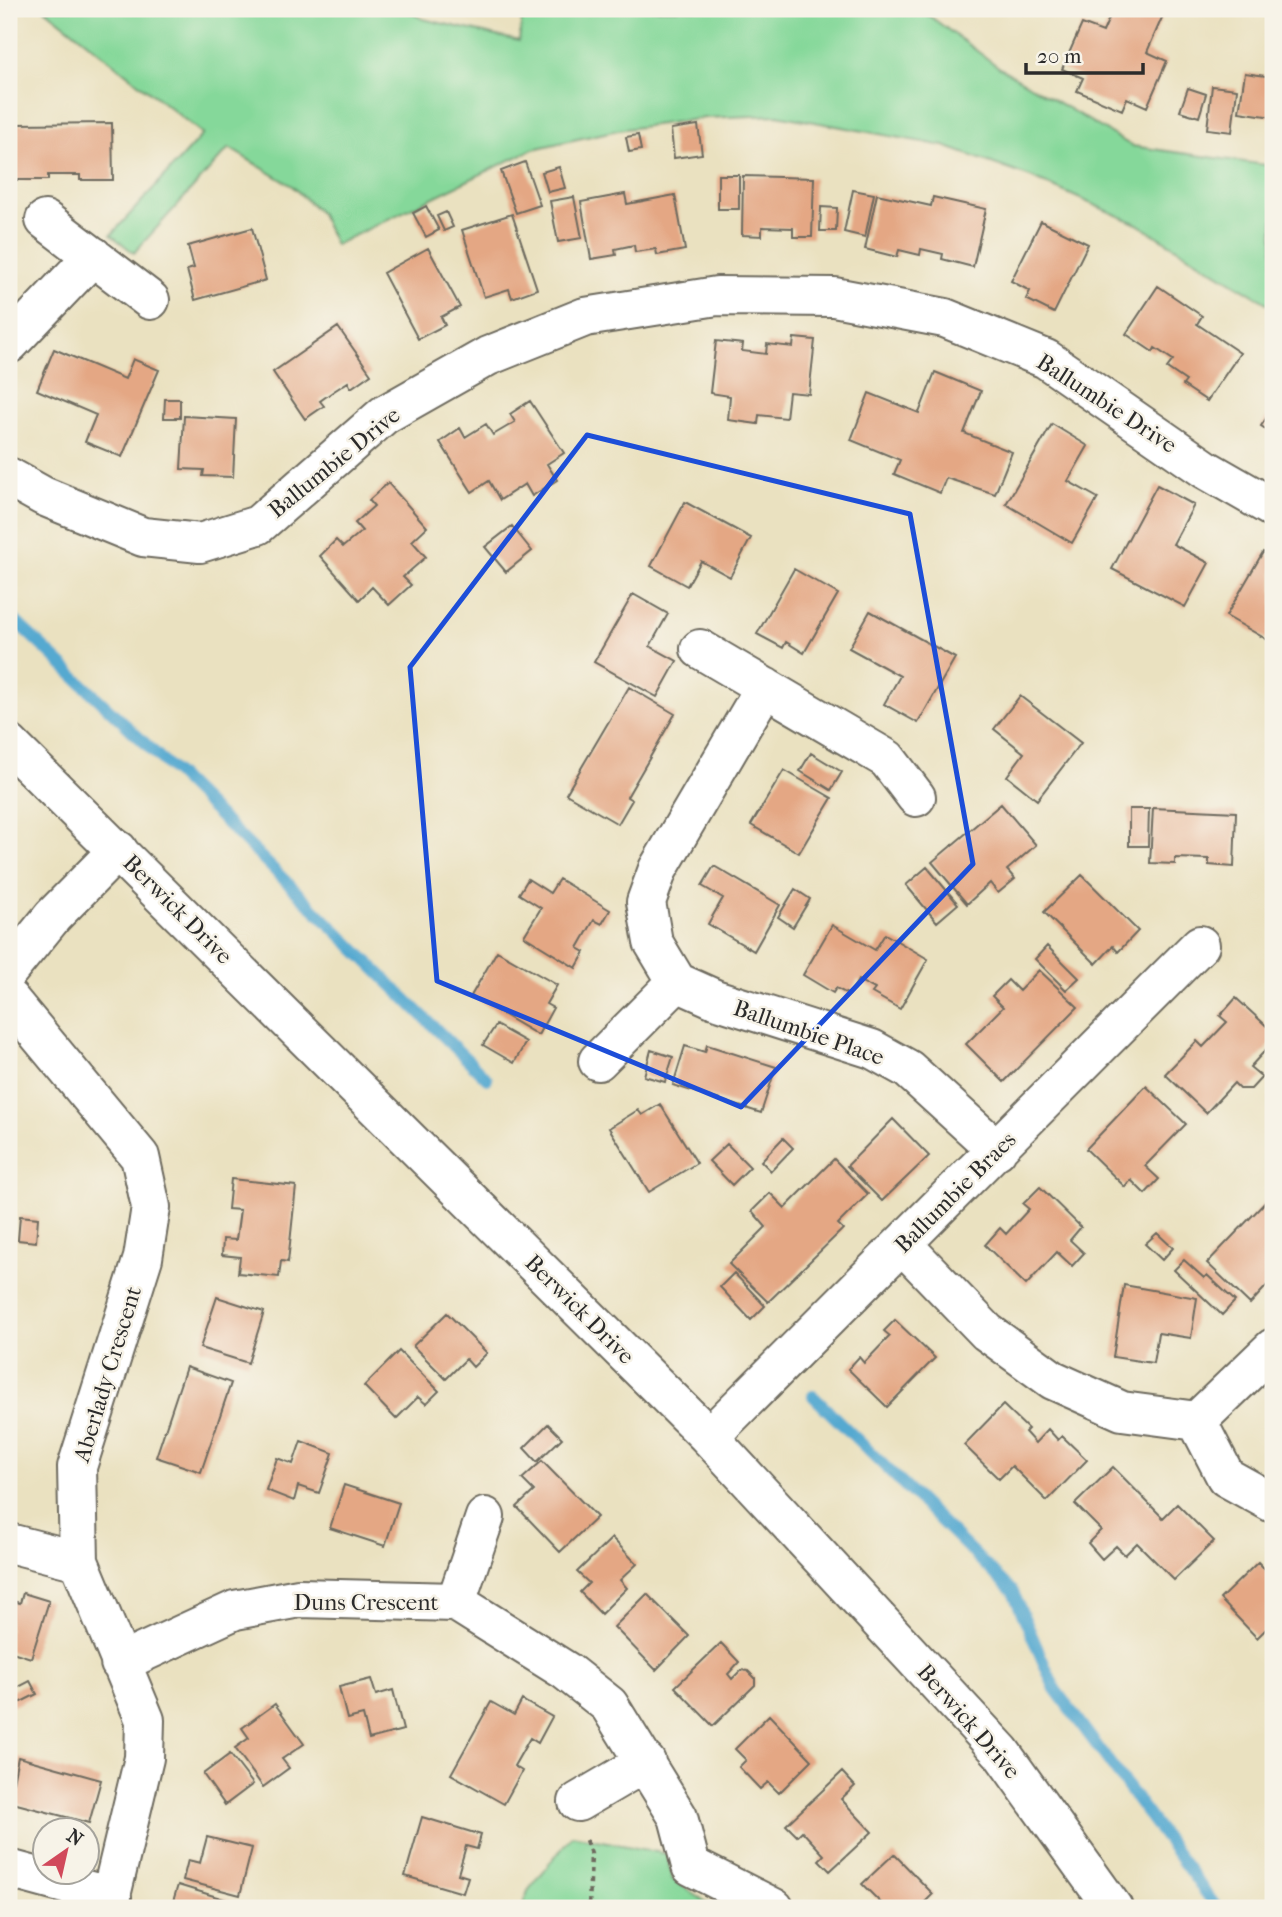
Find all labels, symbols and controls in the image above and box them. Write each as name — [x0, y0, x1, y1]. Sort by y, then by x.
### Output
scale bar — [1026, 32, 1144, 76]
text: 20 m — [1037, 44, 1082, 68]
street label: Ballumbie Drive — [1032, 348, 1182, 459]
street label: Ballumbie Drive — [263, 401, 405, 524]
street label: Berwick Drive — [118, 849, 238, 969]
street label: Ballumbie Place — [730, 994, 888, 1071]
street label: Ballumbie Braes — [889, 1126, 1022, 1259]
street label: Berwick Drive — [520, 1249, 640, 1369]
street label: Aberlady Crescent — [68, 1283, 147, 1466]
street label: Duns Crescent — [293, 1589, 439, 1616]
street label: Berwick Drive — [912, 1658, 1026, 1784]
north arrow — [32, 1815, 102, 1885]
text: N — [63, 1825, 88, 1851]

